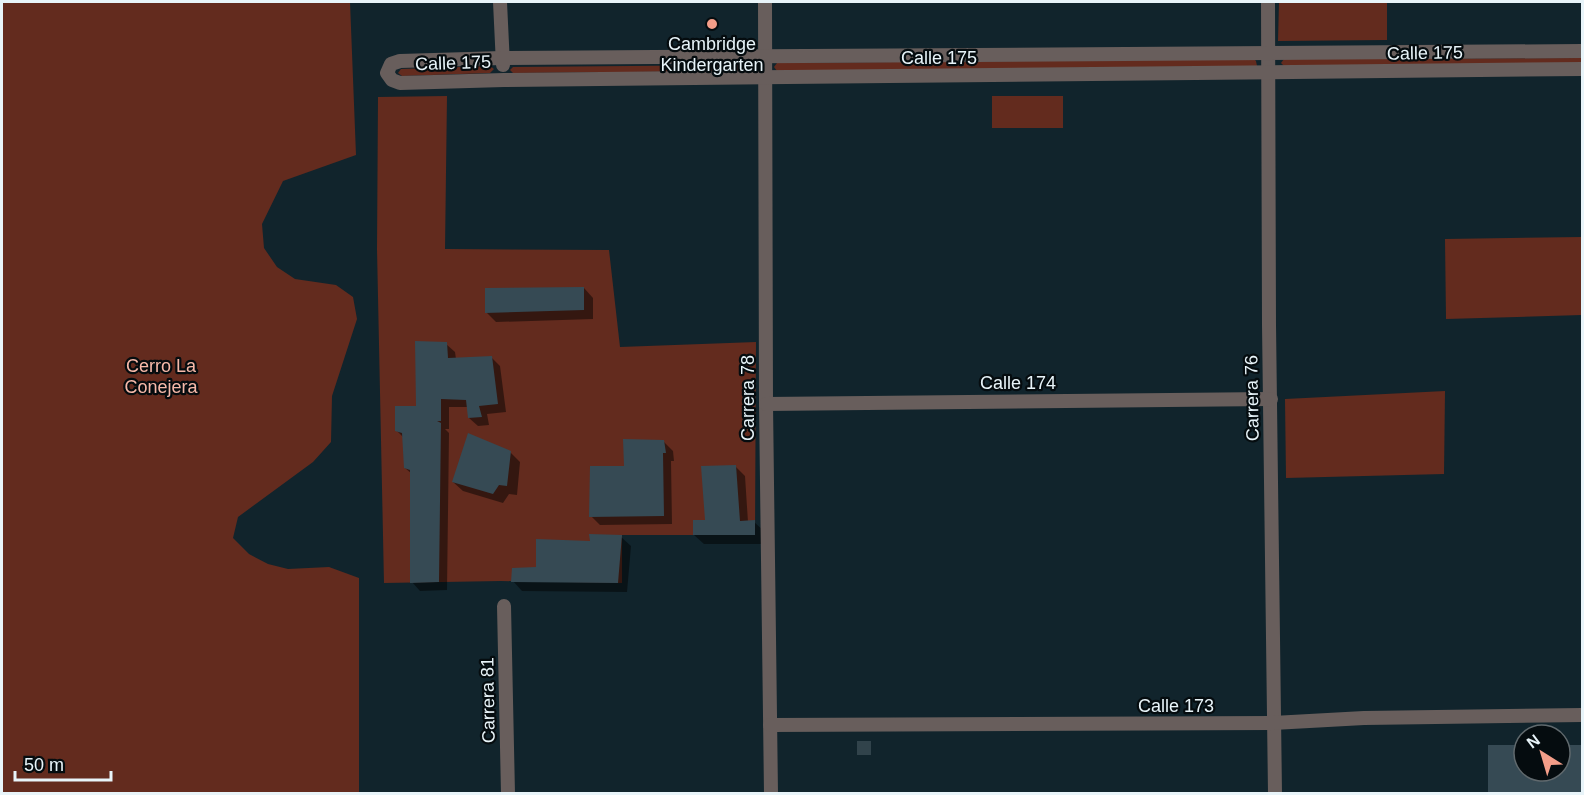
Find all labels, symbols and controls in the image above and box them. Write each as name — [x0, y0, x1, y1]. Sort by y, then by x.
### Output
marker: Cambridge Kindergarten — [705, 17, 719, 31]
place label: Cambridge Kindergarten — [660, 34, 764, 75]
street label: Calle 175 — [1387, 42, 1463, 64]
street label: Calle 175 — [901, 48, 977, 68]
street label: Calle 175 — [415, 52, 491, 74]
street label: Carrera 78 — [738, 355, 758, 441]
street label: Carrera 76 — [1241, 355, 1263, 441]
park label: Cerro La Conejera — [124, 356, 199, 397]
street label: Calle 174 — [980, 373, 1056, 393]
street label: Carrera 81 — [477, 657, 499, 743]
street label: Calle 173 — [1138, 696, 1214, 716]
north arrow — [1512, 723, 1572, 783]
text: N — [1524, 731, 1543, 752]
scale bar — [15, 744, 111, 782]
text: 50 m — [24, 755, 64, 775]

